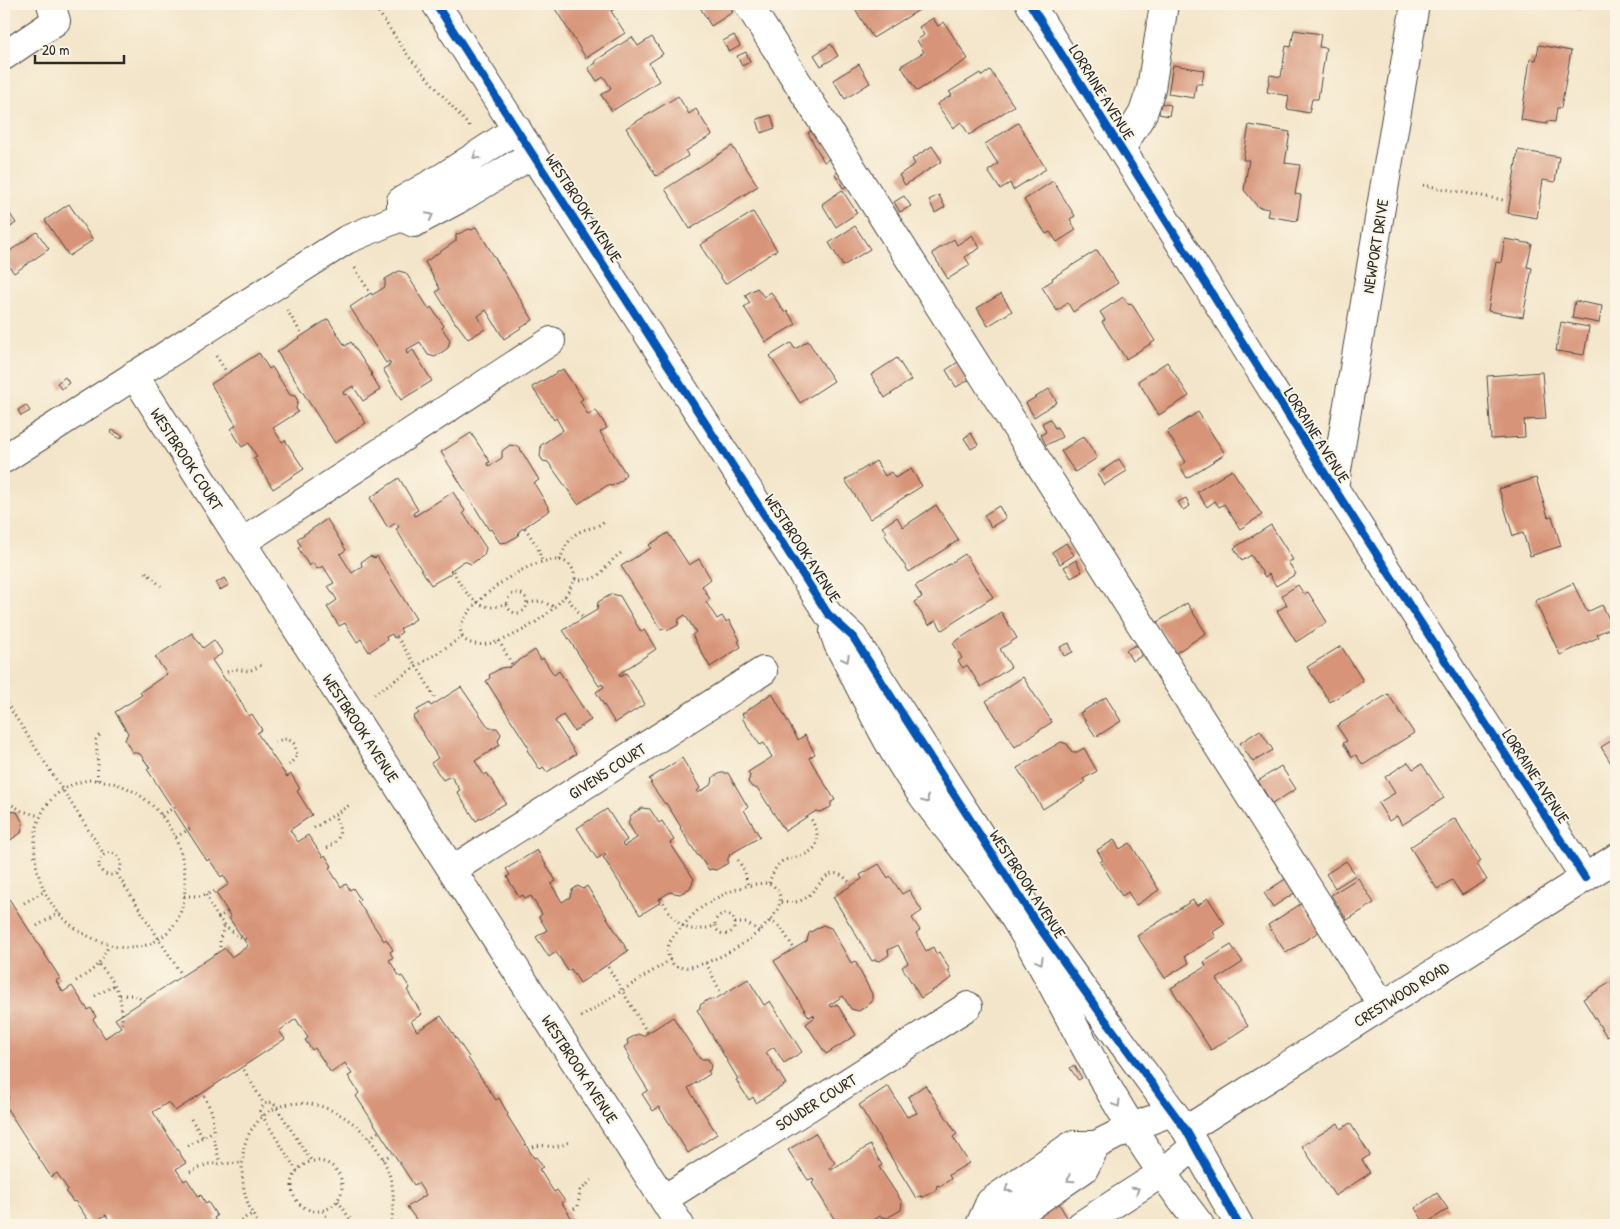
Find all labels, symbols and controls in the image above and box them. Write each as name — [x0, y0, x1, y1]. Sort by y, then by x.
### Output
scale bar — [35, 32, 124, 64]
text: 20 m — [42, 39, 69, 60]
street label: LORRAINE AVENUE — [1064, 40, 1140, 144]
street label: WESTBROOK AVENUE — [541, 149, 627, 267]
one-way arrow — [472, 150, 481, 160]
street label: NEWPORT DRIVE — [1357, 197, 1393, 295]
one-way arrow — [424, 212, 433, 222]
street label: LORRAINE AVENUE — [1279, 383, 1355, 487]
street label: WESTBROOK COURT — [146, 403, 229, 515]
street label: WESTBROOK AVENUE — [760, 489, 846, 607]
one-way arrow — [840, 654, 850, 663]
street label: WESTBROOK AVENUE — [318, 669, 404, 787]
street label: LORRAINE AVENUE — [1497, 725, 1575, 827]
street label: GIVENS COURT — [564, 737, 650, 804]
one-way arrow — [920, 794, 929, 804]
street label: WESTBROOK AVENUE — [985, 825, 1071, 943]
one-way arrow — [1034, 956, 1044, 965]
street label: CRESTWOOD ROAD — [1349, 956, 1453, 1032]
street label: WESTBROOK AVENUE — [537, 1010, 623, 1128]
street label: SOUDER COURT — [771, 1068, 861, 1136]
one-way arrow — [1111, 1098, 1121, 1107]
one-way arrow — [1066, 1173, 1075, 1182]
one-way arrow — [1004, 1183, 1014, 1192]
one-way arrow — [1131, 1186, 1140, 1196]

